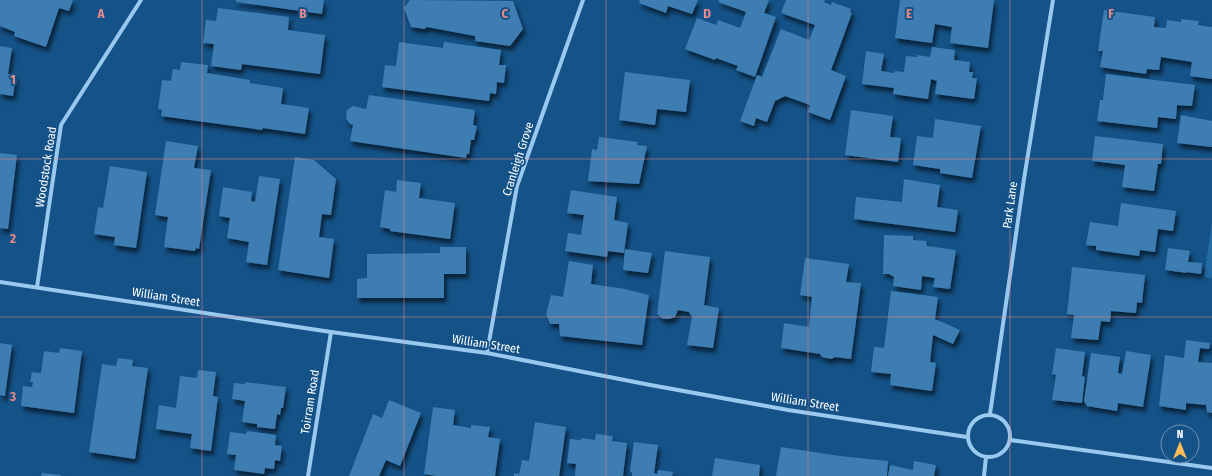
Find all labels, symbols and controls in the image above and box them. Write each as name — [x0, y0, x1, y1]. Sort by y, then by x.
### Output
text: A — [96, 6, 105, 21]
text: B — [299, 6, 307, 21]
text: C — [502, 6, 509, 21]
text: D — [703, 6, 711, 21]
text: E — [906, 6, 912, 21]
text: F — [1108, 6, 1114, 21]
text: 1 — [10, 72, 16, 87]
street label: Cranleigh Grove — [499, 120, 537, 198]
street label: Woodstock Road — [33, 126, 59, 208]
street label: Park Lane — [1000, 180, 1020, 229]
text: 2 — [9, 231, 16, 246]
street label: William Street — [131, 285, 201, 309]
street label: William Street — [451, 332, 521, 356]
street label: Toirram Road — [298, 369, 322, 435]
text: 3 — [9, 389, 16, 404]
street label: William Street — [770, 390, 840, 414]
north arrow — [1160, 424, 1200, 464]
text: N — [1177, 428, 1183, 441]

